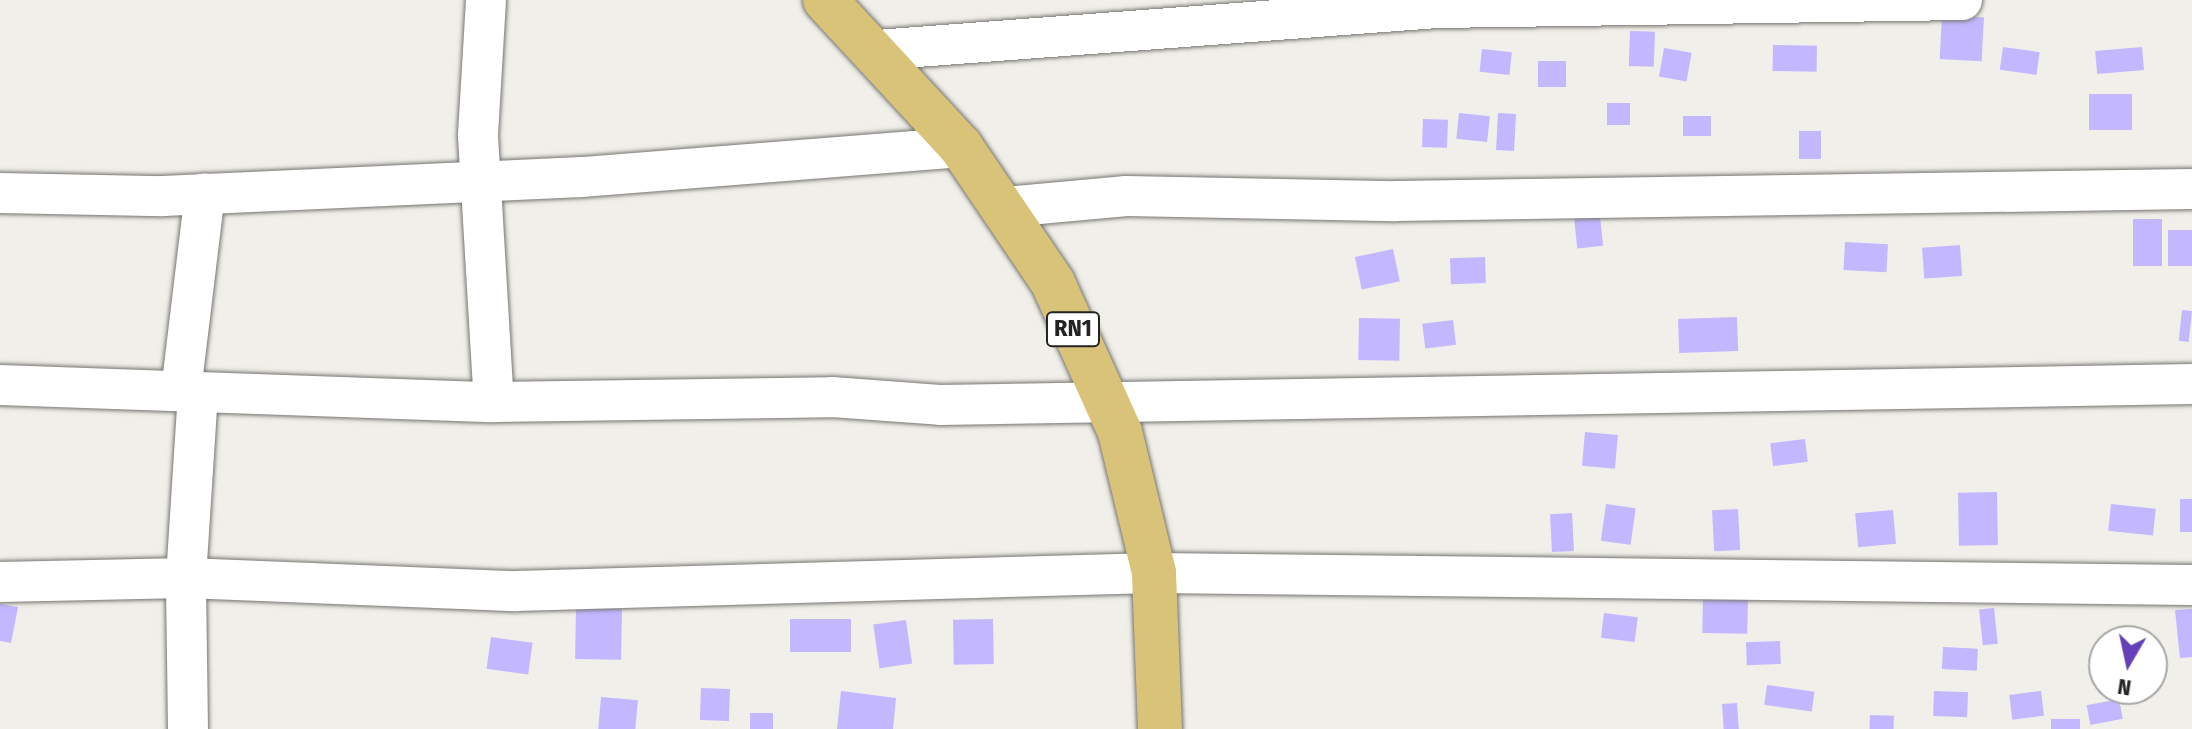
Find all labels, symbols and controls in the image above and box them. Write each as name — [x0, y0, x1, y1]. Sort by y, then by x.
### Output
road number: RN1 — [1045, 309, 1101, 349]
north arrow — [2088, 625, 2168, 705]
text: N — [2116, 673, 2133, 702]

